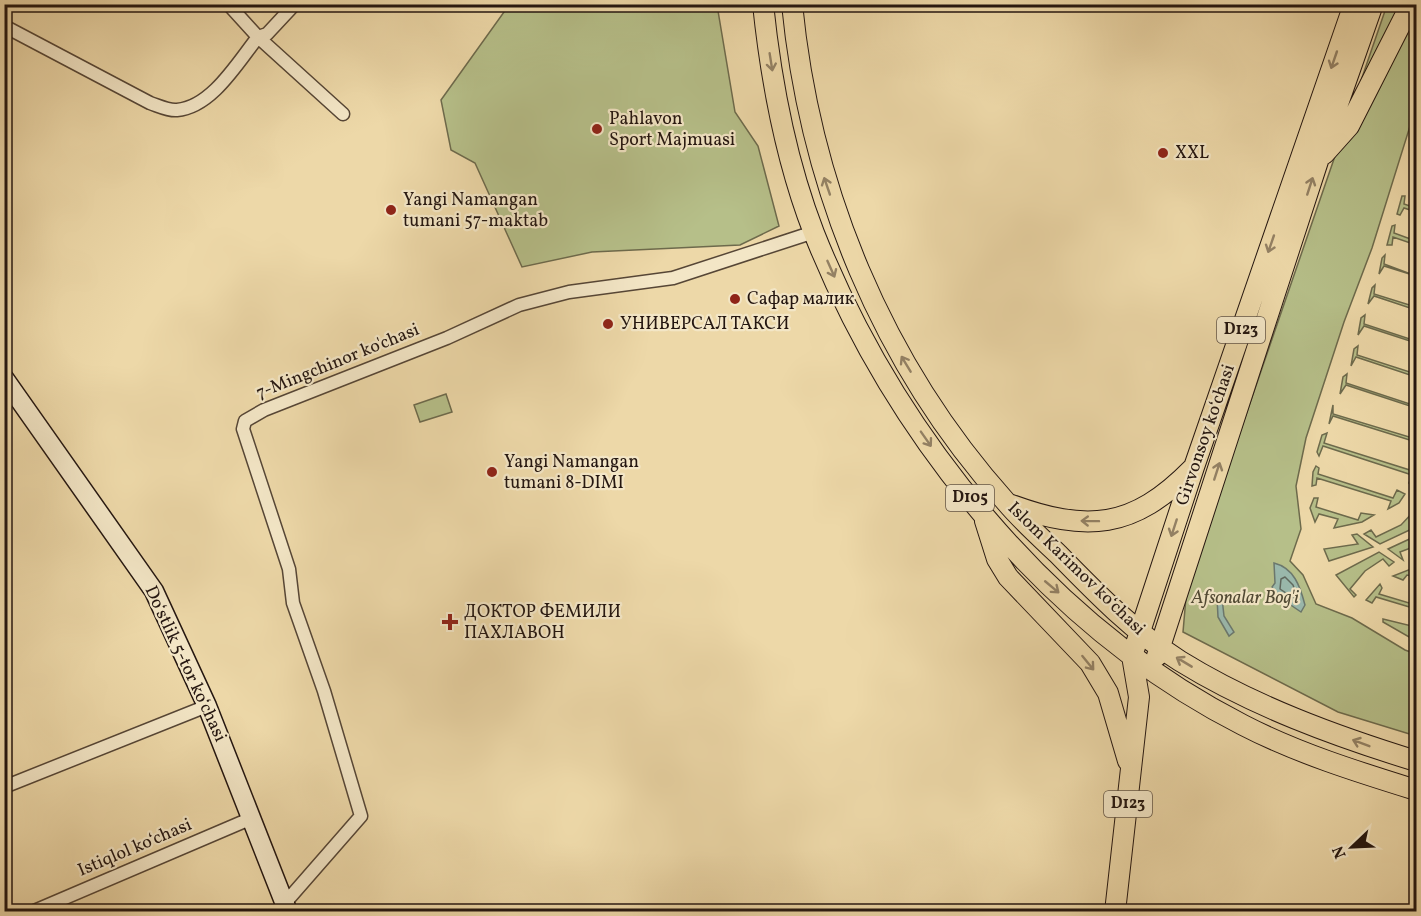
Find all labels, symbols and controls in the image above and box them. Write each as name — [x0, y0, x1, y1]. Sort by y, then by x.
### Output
one-way arrow — [1328, 50, 1339, 69]
one-way arrow — [766, 52, 777, 72]
place label: Pahlavon Sport Majmuasi — [609, 107, 735, 153]
marker: Pahlavon Sport Majmuasi — [590, 122, 604, 136]
place label: XXL — [1175, 141, 1209, 166]
marker: XXL — [1156, 146, 1170, 160]
one-way arrow — [1306, 177, 1317, 196]
one-way arrow — [821, 178, 832, 196]
place label: Yangi Namangan tumani 57-maktab — [403, 188, 548, 234]
marker: Yangi Namangan tumani 57-maktab — [384, 203, 398, 217]
one-way arrow — [1264, 234, 1275, 253]
one-way arrow — [825, 260, 837, 278]
place label: Сафар малик — [747, 287, 855, 312]
marker: Сафар малик — [728, 292, 742, 306]
place label: УНИВЕРСАЛ ТАКСИ — [620, 312, 790, 337]
marker: УНИВЕРСАЛ ТАКСИ — [601, 317, 615, 331]
road number: D123 — [1217, 317, 1265, 343]
street label: 7-Mingchinor ko'chasi — [253, 318, 423, 406]
one-way arrow — [900, 356, 912, 373]
street label: Girvonsoy koʻchasi — [1170, 361, 1242, 509]
one-way arrow — [920, 430, 932, 446]
place label: Yangi Namangan tumani 8-DIMI — [504, 450, 639, 496]
one-way arrow — [1212, 462, 1223, 481]
marker: Yangi Namangan tumani 8-DIMI — [485, 465, 499, 479]
road number: D105 — [946, 485, 994, 511]
street label: Islom Karimov koʻchasi — [1002, 497, 1150, 641]
one-way arrow — [1080, 516, 1100, 527]
one-way arrow — [1168, 518, 1179, 537]
one-way arrow — [1044, 581, 1060, 594]
street label: Doʻstlik 5-tor koʻchasi — [138, 582, 232, 746]
park label: Afsonalar Bog'i — [1190, 586, 1299, 611]
place label: ДОКТОР ФЕМИЛИ ПАХЛАВОН — [464, 600, 621, 646]
marker: ДОКТОР ФЕМИЛИ ПАХЛАВОН — [441, 613, 459, 631]
one-way arrow — [1081, 655, 1094, 671]
one-way arrow — [1176, 656, 1193, 668]
one-way arrow — [1352, 736, 1371, 747]
road number: D123 — [1104, 791, 1152, 817]
street label: Istiqlol ko‘chasi — [74, 813, 196, 883]
north arrow — [1322, 817, 1382, 877]
text: N — [1327, 842, 1352, 862]

